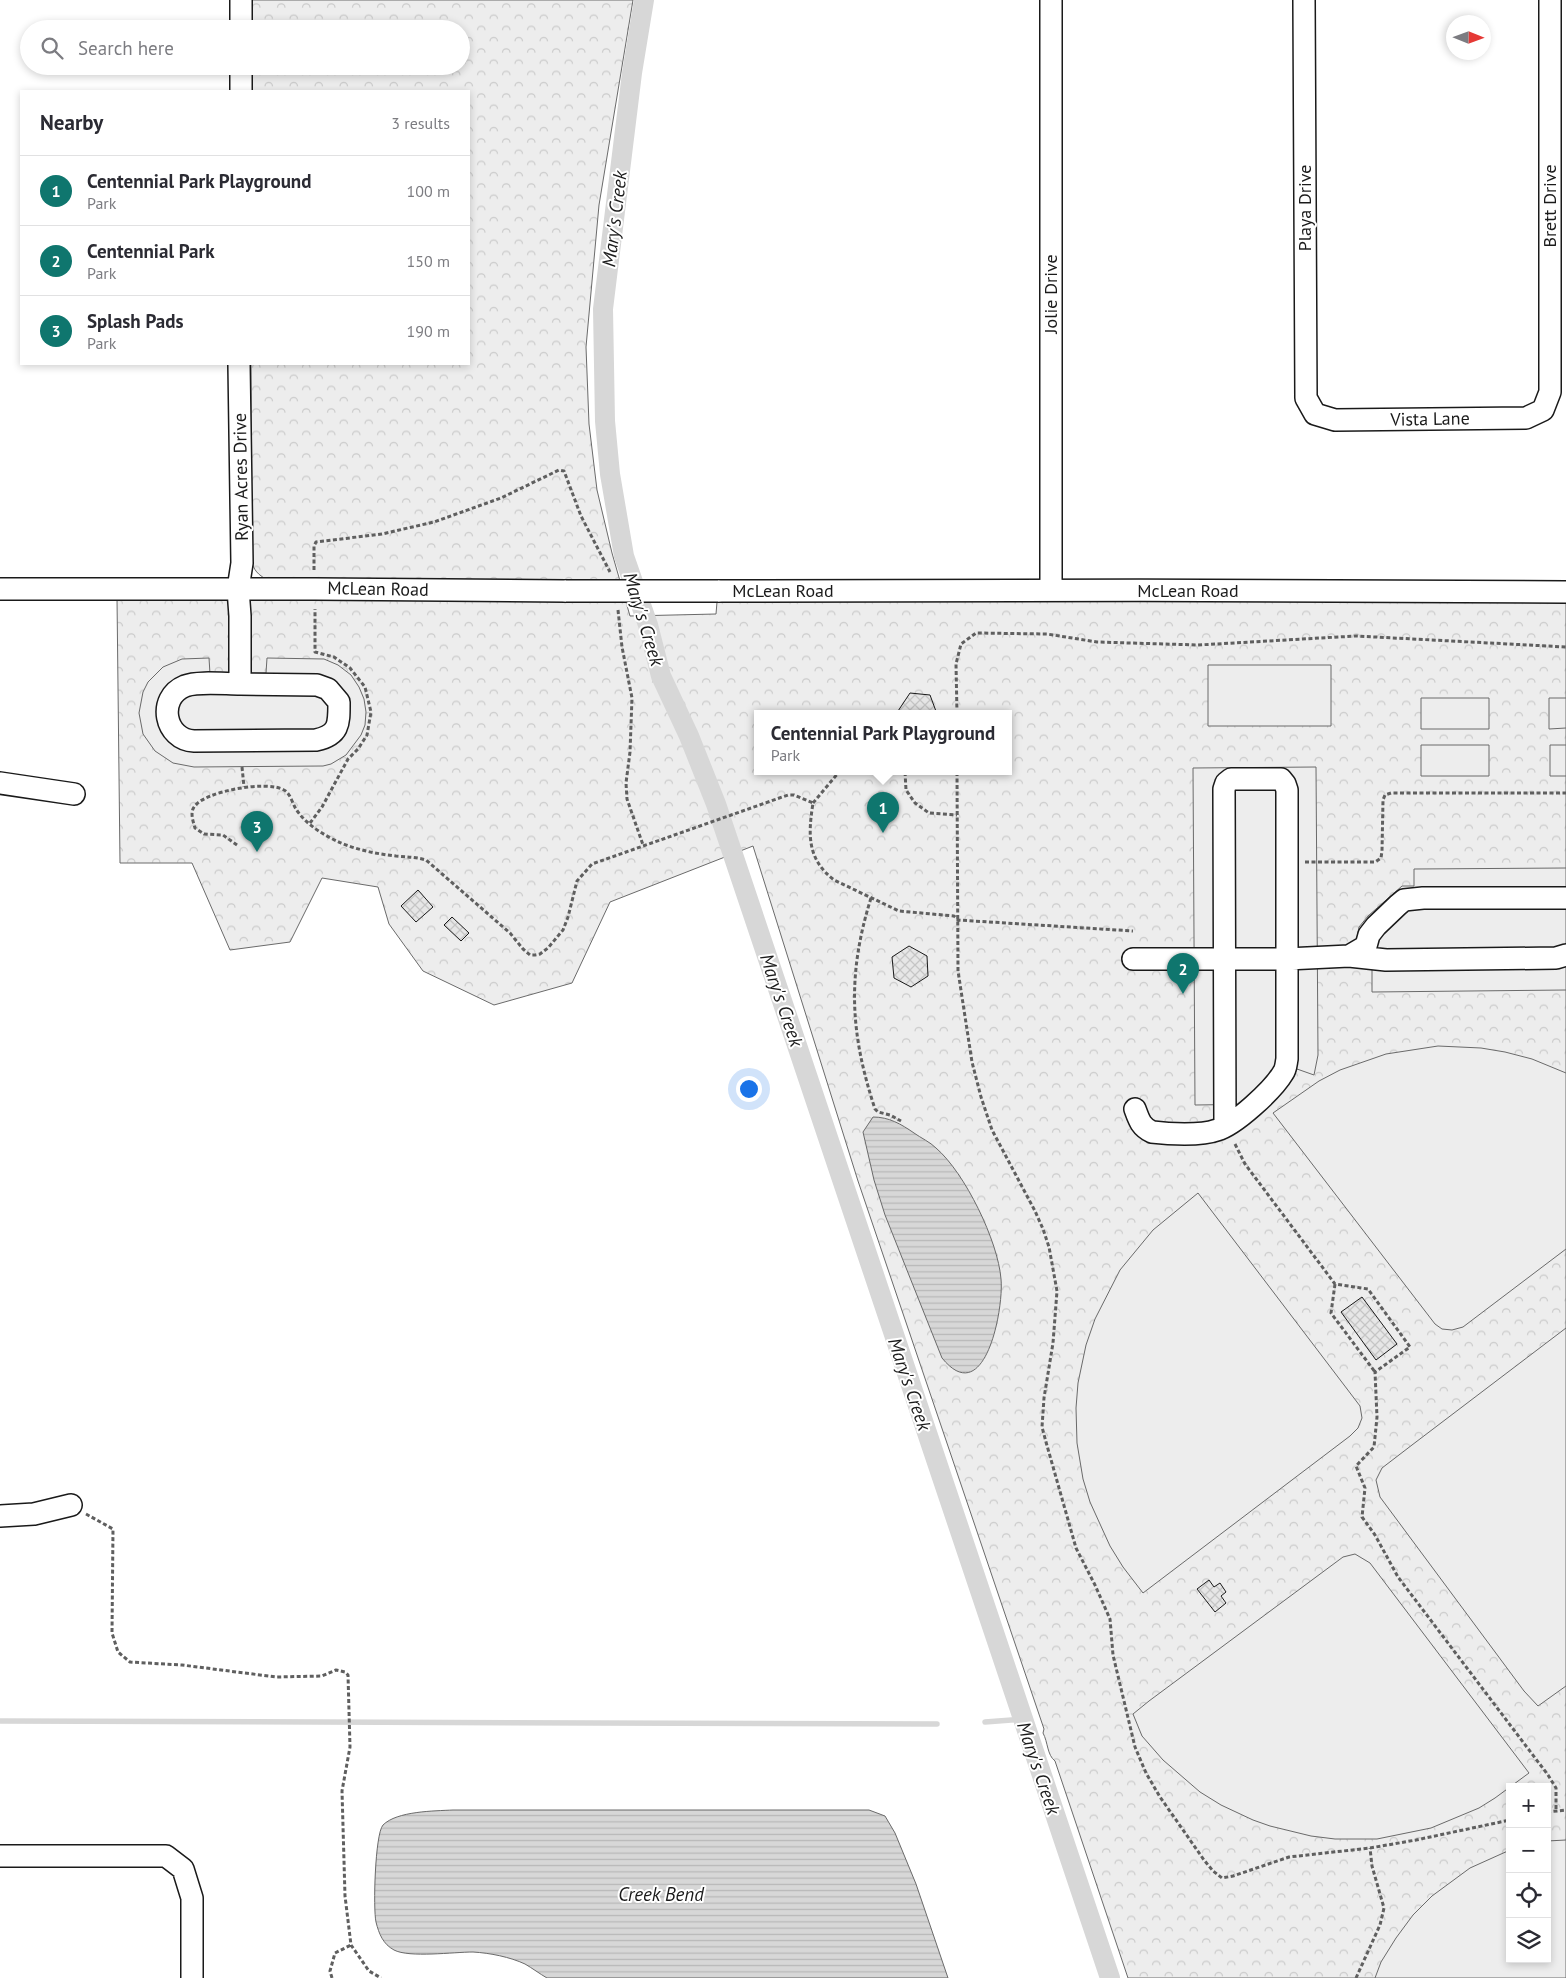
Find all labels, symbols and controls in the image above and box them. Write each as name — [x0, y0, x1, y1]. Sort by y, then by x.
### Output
north arrow — [1446, 15, 1491, 60]
search box — [20, 20, 470, 75]
icon: search — [38, 34, 66, 62]
text: Search here — [78, 36, 174, 60]
text: Nearby — [40, 109, 103, 136]
text: 3 results — [391, 113, 450, 133]
street label: Brett Drive — [1538, 164, 1561, 248]
street label: Playa Drive — [1293, 165, 1316, 251]
water label: Mary's Creek — [596, 168, 632, 268]
text: Centennial Park Playground — [87, 169, 311, 193]
text: 1 — [51, 181, 61, 201]
text: 100 m — [407, 181, 450, 201]
text: Park — [87, 193, 116, 213]
text: Centennial Park — [87, 239, 215, 263]
text: 2 — [51, 251, 61, 271]
text: 150 m — [407, 251, 450, 271]
street label: Jolie Drive — [1039, 254, 1062, 335]
text: Park — [87, 263, 116, 283]
text: Splash Pads — [87, 309, 184, 333]
text: 3 — [51, 321, 61, 341]
text: 190 m — [407, 321, 450, 341]
text: Park — [87, 333, 116, 353]
street label: Vista Lane — [1389, 406, 1470, 431]
street label: Ryan Acres Drive — [228, 413, 253, 541]
water label: Mary's Creek — [618, 569, 670, 670]
street label: McLean Road — [327, 576, 429, 601]
street label: McLean Road — [732, 579, 834, 602]
street label: McLean Road — [1137, 579, 1239, 602]
popup — [754, 710, 1012, 775]
text: Centennial Park Playground — [771, 721, 995, 745]
text: Park — [771, 745, 800, 765]
pin: 1 — [867, 792, 899, 833]
pin: 3 — [241, 811, 273, 852]
water label: Mary's Creek — [755, 950, 810, 1051]
pin: 2 — [1167, 953, 1199, 994]
your location — [736, 1076, 762, 1102]
water label: Mary's Creek — [883, 1334, 938, 1435]
water label: Mary's Creek — [1012, 1718, 1067, 1819]
map controls — [1506, 1783, 1551, 1963]
button: + — [1506, 1783, 1551, 1828]
button: − — [1506, 1828, 1551, 1873]
button: locate — [1506, 1873, 1551, 1918]
water label: Creek Bend — [618, 1882, 705, 1906]
button: layers — [1506, 1918, 1551, 1963]

